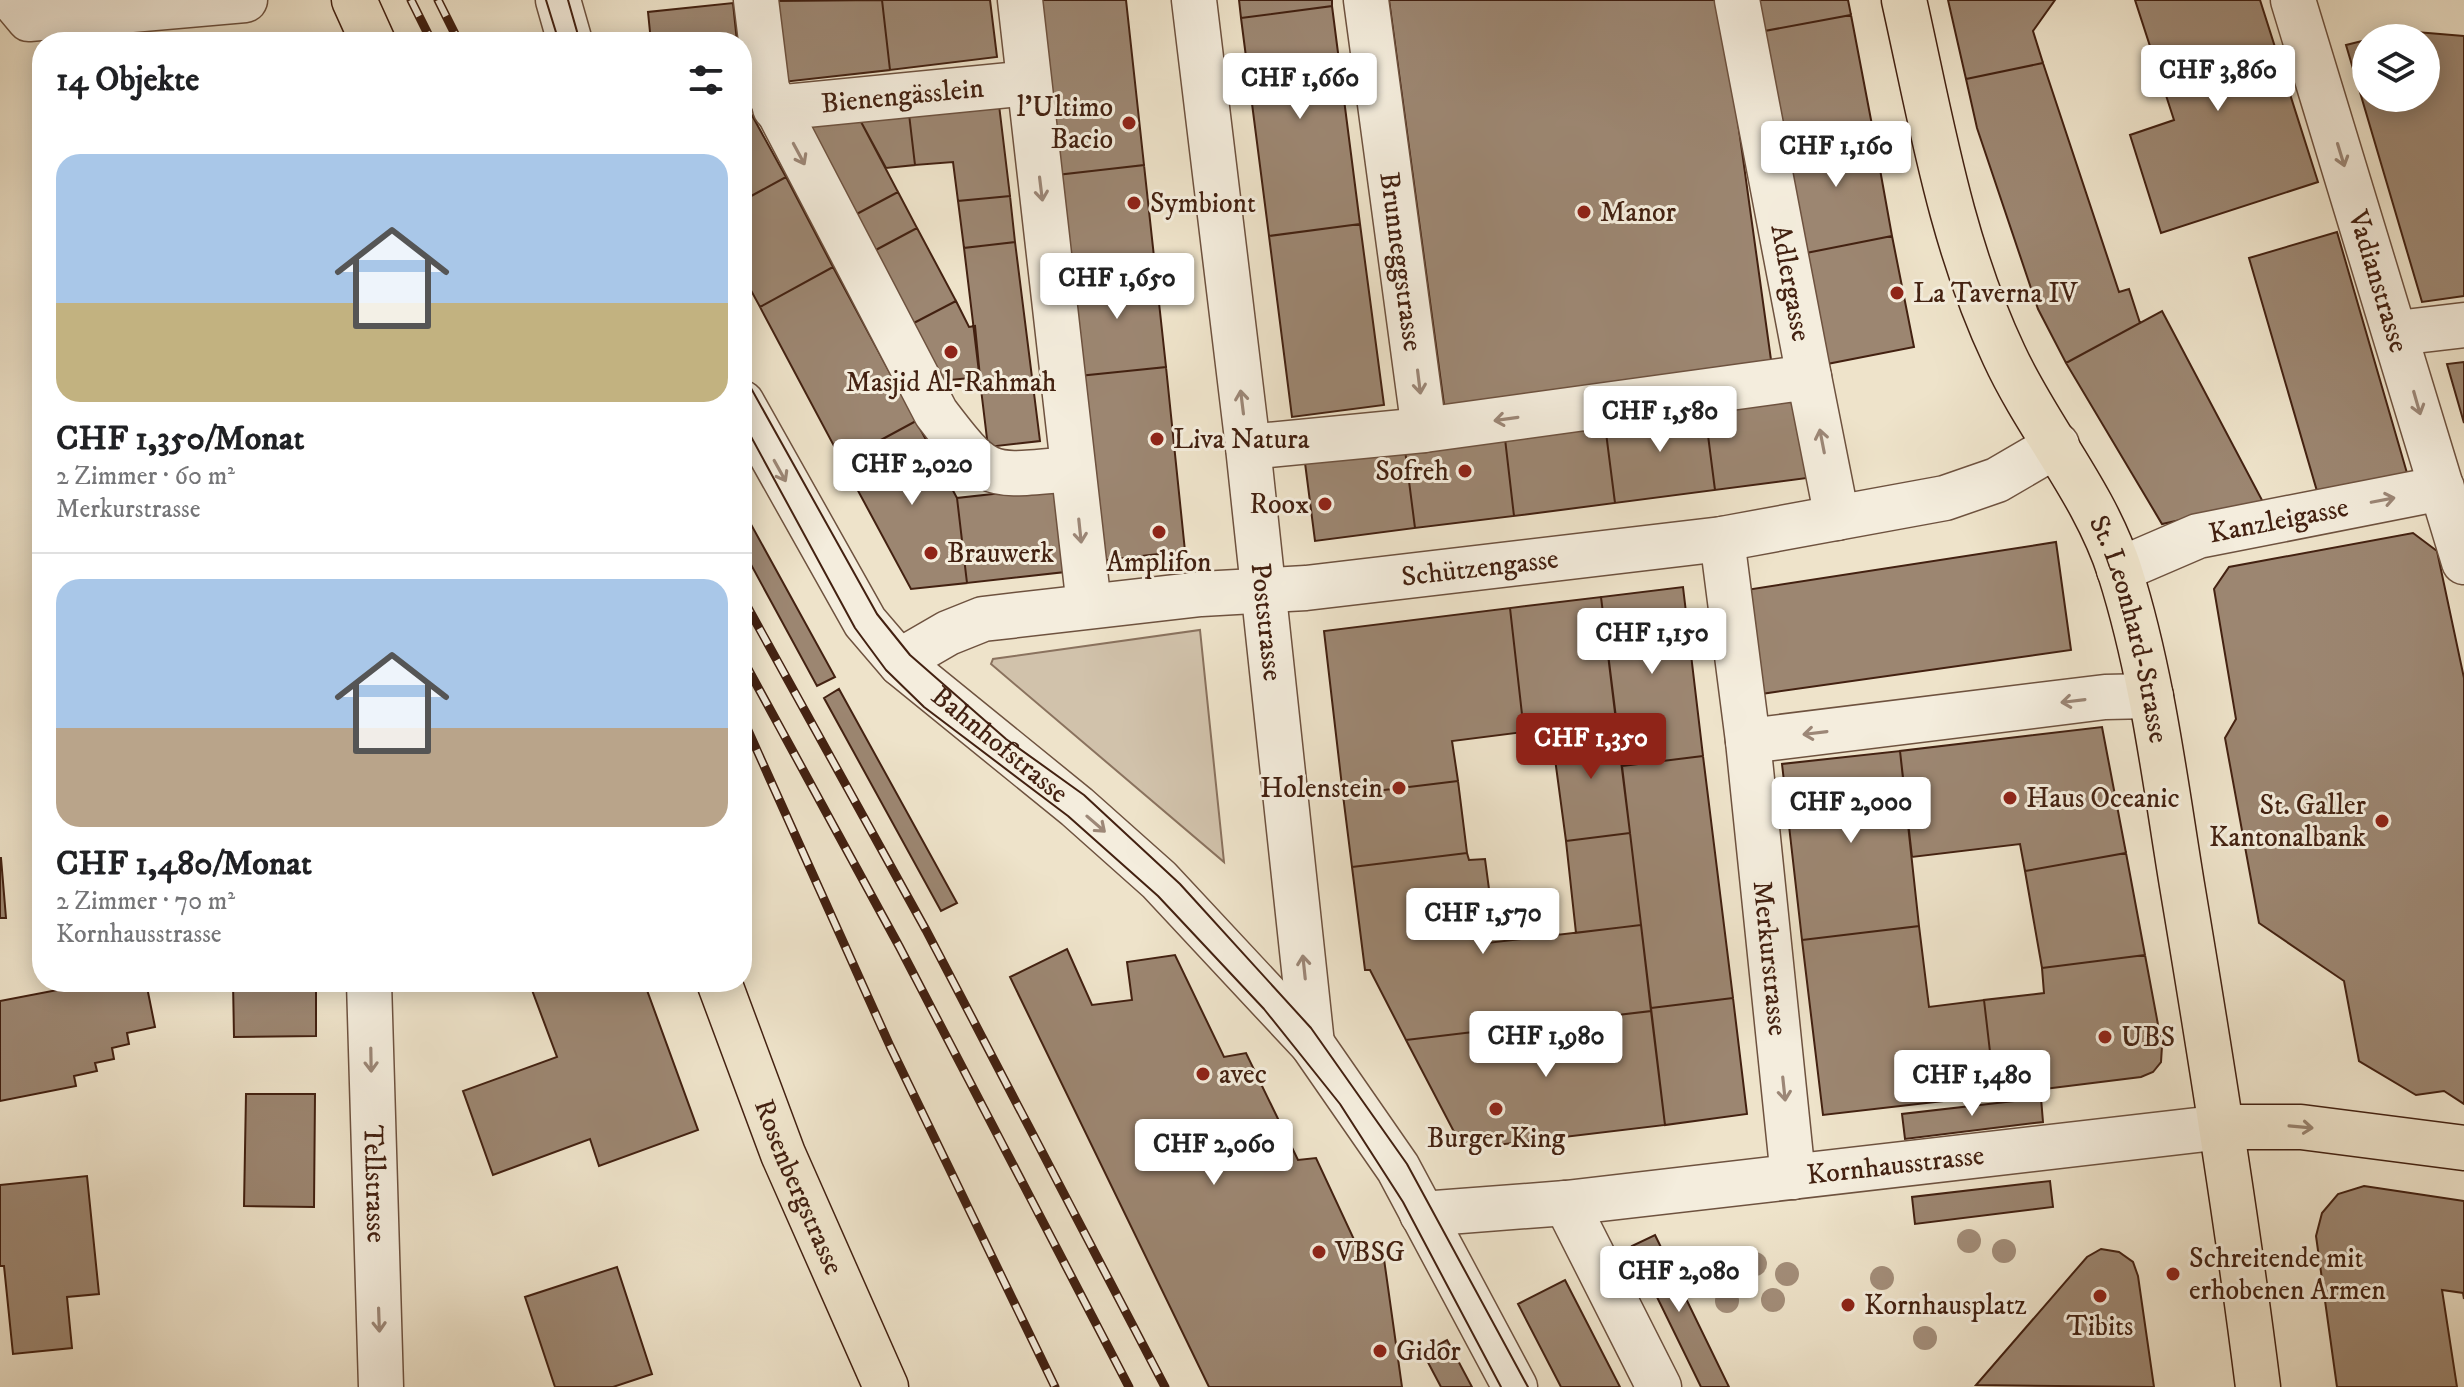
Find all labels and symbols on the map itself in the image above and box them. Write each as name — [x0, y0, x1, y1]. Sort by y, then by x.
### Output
pin: CHF 3,860 — [2126, 45, 2310, 113]
pin: CHF 1,660 — [1208, 53, 1392, 121]
street label: Bienengässlein — [819, 70, 986, 121]
place label: l'Ultimo Bacio — [1017, 90, 1113, 157]
marker: l'Ultimo Bacio — [1120, 114, 1138, 132]
pin: CHF 1,160 — [1744, 121, 1928, 189]
one-way arrow — [791, 141, 807, 165]
one-way arrow — [2334, 141, 2349, 167]
street label: Brunneggstrasse — [1372, 170, 1431, 353]
one-way arrow — [1034, 175, 1049, 202]
place label: Symbiont — [1150, 186, 1256, 221]
marker: Symbiont — [1125, 194, 1143, 212]
place label: Manor — [1600, 195, 1677, 230]
marker: Manor — [1575, 203, 1593, 221]
street label: Vadianstrasse — [2340, 205, 2417, 356]
street label: Adlergasse — [1763, 222, 1819, 344]
pin: CHF 1,650 — [1025, 253, 1209, 321]
place label: La Taverna IV — [1913, 276, 2079, 311]
marker: La Taverna IV — [1888, 284, 1906, 302]
marker: Masjid Al-Rahmah — [942, 343, 960, 361]
place label: Masjid Al-Rahmah — [845, 365, 1057, 400]
one-way arrow — [1412, 369, 1427, 394]
pin: CHF 1,580 — [1568, 386, 1752, 454]
one-way arrow — [1235, 389, 1250, 416]
one-way arrow — [2410, 390, 2425, 416]
one-way arrow — [1494, 412, 1519, 427]
place label: Liva Natura — [1173, 422, 1310, 457]
one-way arrow — [1813, 429, 1828, 455]
marker: Liva Natura — [1148, 430, 1166, 448]
pin: CHF 2,020 — [820, 439, 1004, 507]
place label: Sofreh — [1375, 454, 1449, 489]
one-way arrow — [773, 459, 788, 483]
marker: Sofreh — [1456, 462, 1474, 480]
place label: Roox — [1250, 487, 1309, 522]
street label: Kanzleigasse — [2206, 489, 2351, 551]
one-way arrow — [2369, 491, 2395, 506]
marker: Roox — [1316, 495, 1334, 513]
street label: St. Leonhard-Strasse — [2081, 509, 2177, 746]
one-way arrow — [1073, 517, 1088, 543]
marker: Amplifon — [1150, 523, 1168, 541]
place label: Brauwerk — [947, 536, 1054, 571]
street label: Schützengasse — [1399, 541, 1560, 594]
marker: Brauwerk — [922, 544, 940, 562]
place label: Amplifon — [1106, 545, 1212, 580]
street label: Poststrasse — [1243, 561, 1290, 683]
pin: CHF 1,150 — [1560, 608, 1744, 676]
street label: Bahnhofstrasse — [924, 678, 1076, 811]
one-way arrow — [2060, 694, 2087, 709]
pin: CHF 1,350 — [1499, 713, 1683, 781]
one-way arrow — [1802, 725, 1829, 740]
place label: Holenstein — [1260, 771, 1383, 806]
pin: CHF 2,000 — [1759, 777, 1943, 845]
marker: Holenstein — [1390, 779, 1408, 797]
place label: Haus Oceanic — [2026, 781, 2180, 816]
place label: St. Galler Kantonalbank — [2209, 788, 2367, 855]
marker: Haus Oceanic — [2001, 789, 2019, 807]
marker: St. Galler Kantonalbank — [2373, 812, 2391, 830]
one-way arrow — [1085, 815, 1105, 833]
street label: Merkurstrasse — [1745, 879, 1796, 1037]
pin: CHF 1,570 — [1391, 888, 1575, 956]
one-way arrow — [1297, 954, 1312, 981]
pin: CHF 1,980 — [1454, 1011, 1638, 1079]
place label: UBS — [2121, 1020, 2175, 1055]
marker: UBS — [2096, 1028, 2114, 1046]
one-way arrow — [363, 1046, 379, 1073]
pin: CHF 1,480 — [1880, 1050, 2064, 1118]
place label: avec — [1219, 1057, 1267, 1092]
marker: avec — [1194, 1065, 1212, 1083]
one-way arrow — [1777, 1075, 1792, 1102]
street label: Rosenbergstrasse — [747, 1094, 852, 1280]
marker: Burger King — [1487, 1100, 1505, 1118]
pin: CHF 2,060 — [1122, 1119, 1306, 1187]
one-way arrow — [2287, 1120, 2314, 1135]
place label: Burger King — [1427, 1121, 1566, 1156]
street label: Tellstrasse — [356, 1125, 394, 1243]
street label: Kornhausstrasse — [1805, 1137, 1986, 1193]
place label: VBSG — [1334, 1235, 1405, 1270]
place label: Schreitende mit erhobenen Armen — [2189, 1241, 2386, 1308]
marker: VBSG — [1310, 1243, 1328, 1261]
pin: CHF 2,080 — [1587, 1246, 1771, 1314]
marker: Schreitende mit erhobenen Armen — [2164, 1265, 2182, 1283]
marker: Tibits — [2091, 1287, 2109, 1305]
place label: Kornhausplatz — [1864, 1288, 2027, 1323]
marker: Kornhausplatz — [1839, 1296, 1857, 1314]
one-way arrow — [371, 1306, 386, 1333]
place label: Tibits — [2067, 1309, 2133, 1344]
place label: Gidor — [1396, 1334, 1461, 1369]
marker: Gidor — [1371, 1342, 1389, 1360]

